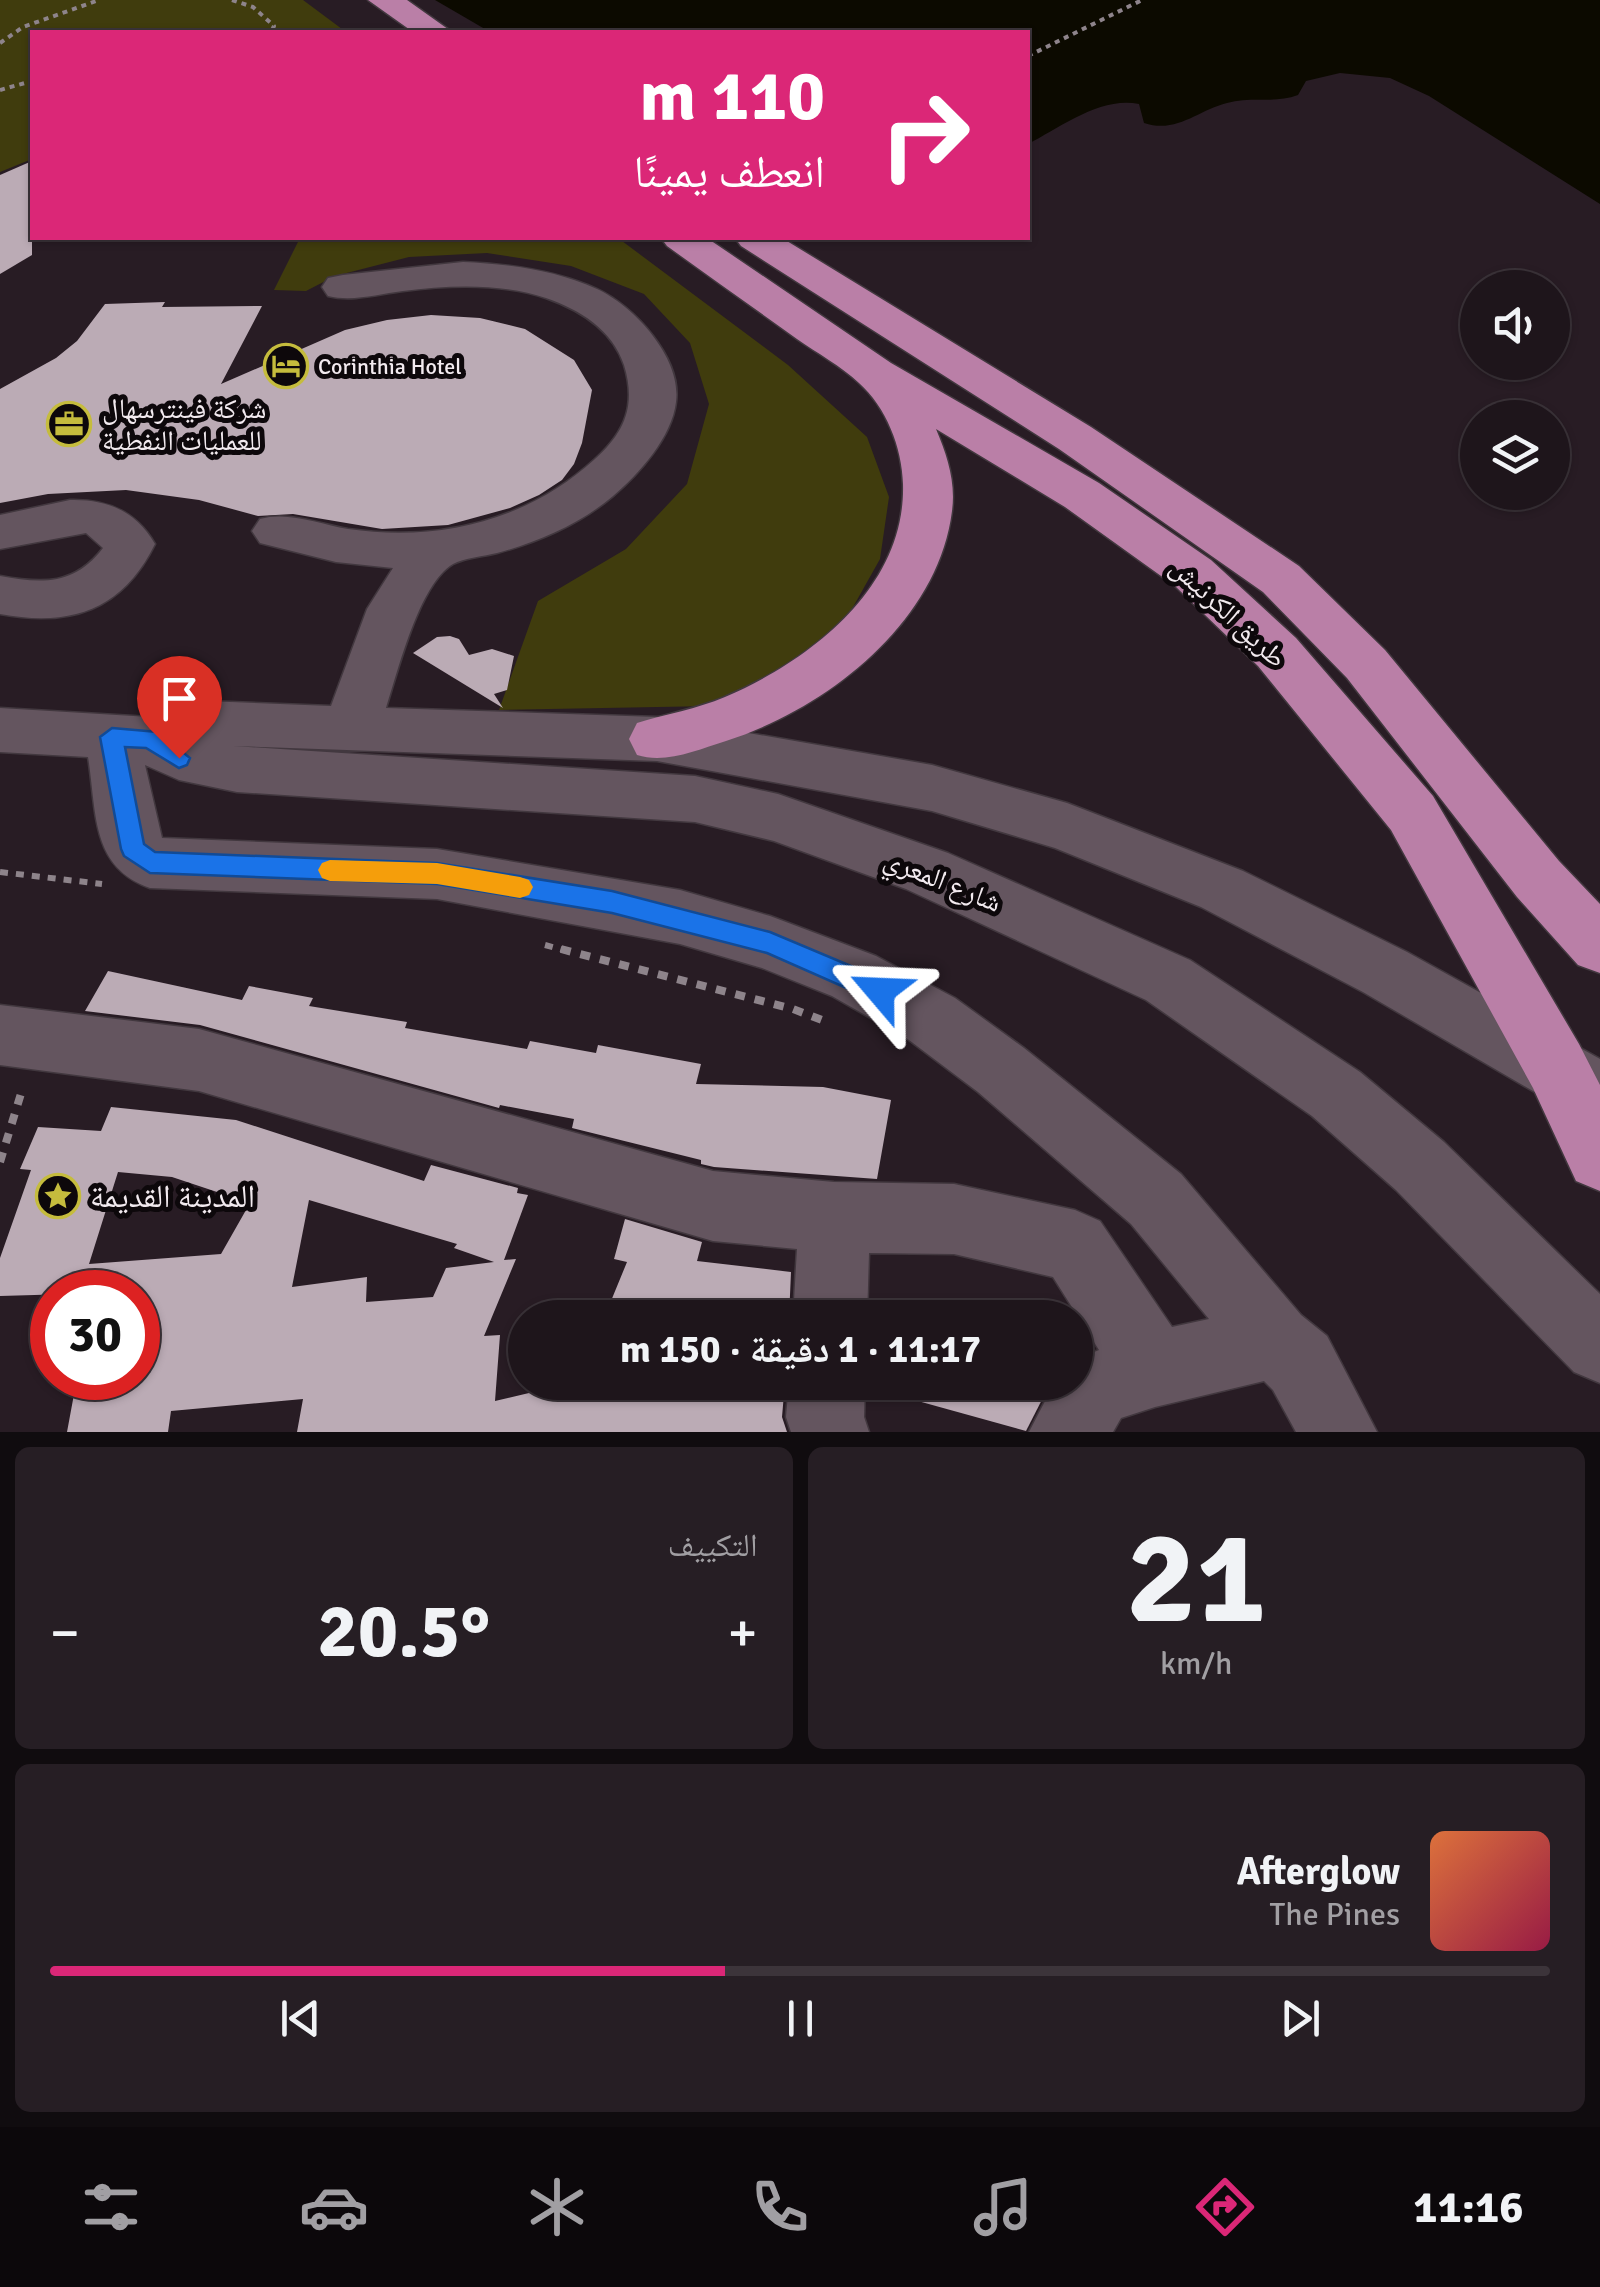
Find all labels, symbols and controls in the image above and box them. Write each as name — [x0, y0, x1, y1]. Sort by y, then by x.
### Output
text: 110 m — [640, 53, 825, 139]
icon: right — [860, 70, 990, 200]
text: انعطف يمينًا — [634, 145, 825, 200]
map controls — [1460, 270, 1570, 510]
button: sound — [1460, 270, 1570, 380]
hotel icon: Corinthia Hotel — [263, 343, 309, 389]
place label: Corinthia Hotel — [318, 353, 462, 380]
place label: شركة فينترسهال للعمليات النفطية — [102, 392, 266, 458]
button: layers — [1460, 400, 1570, 510]
office icon: شركة فينترسهال للعمليات النفطية — [46, 401, 92, 447]
street label: طريق الكرنيش — [1163, 550, 1294, 675]
pin — [137, 656, 222, 759]
icon: arrive — [152, 671, 207, 726]
street label: شارع المعري — [877, 842, 1006, 925]
position arrow — [828, 939, 932, 1043]
place icon: المدينة القديمة — [35, 1173, 81, 1219]
place label: المدينة القديمة — [90, 1177, 255, 1216]
speed limit sign: 30 — [30, 1270, 160, 1400]
text: 11:17 · 1 دقيقة · 150 m — [620, 1326, 981, 1373]
text: 21 — [1126, 1499, 1266, 1659]
text: التكييف — [668, 1526, 758, 1565]
text: 20.5° — [317, 1585, 490, 1678]
text: − — [50, 1599, 80, 1667]
text: + — [728, 1599, 758, 1667]
text: km/h — [1160, 1644, 1233, 1683]
text: Afterglow — [1237, 1848, 1400, 1895]
text: The Pines — [1269, 1895, 1400, 1934]
icon: previous — [273, 1991, 328, 2046]
icon: pause — [773, 1991, 828, 2046]
icon: next — [1273, 1991, 1328, 2046]
icon: filters — [76, 2172, 146, 2242]
icon: car — [299, 2172, 369, 2242]
icon: climate — [522, 2172, 592, 2242]
icon: phone — [745, 2172, 815, 2242]
icon: music — [968, 2172, 1038, 2242]
icon: directions — [1190, 2172, 1260, 2242]
text: 11:16 — [1413, 2180, 1524, 2235]

